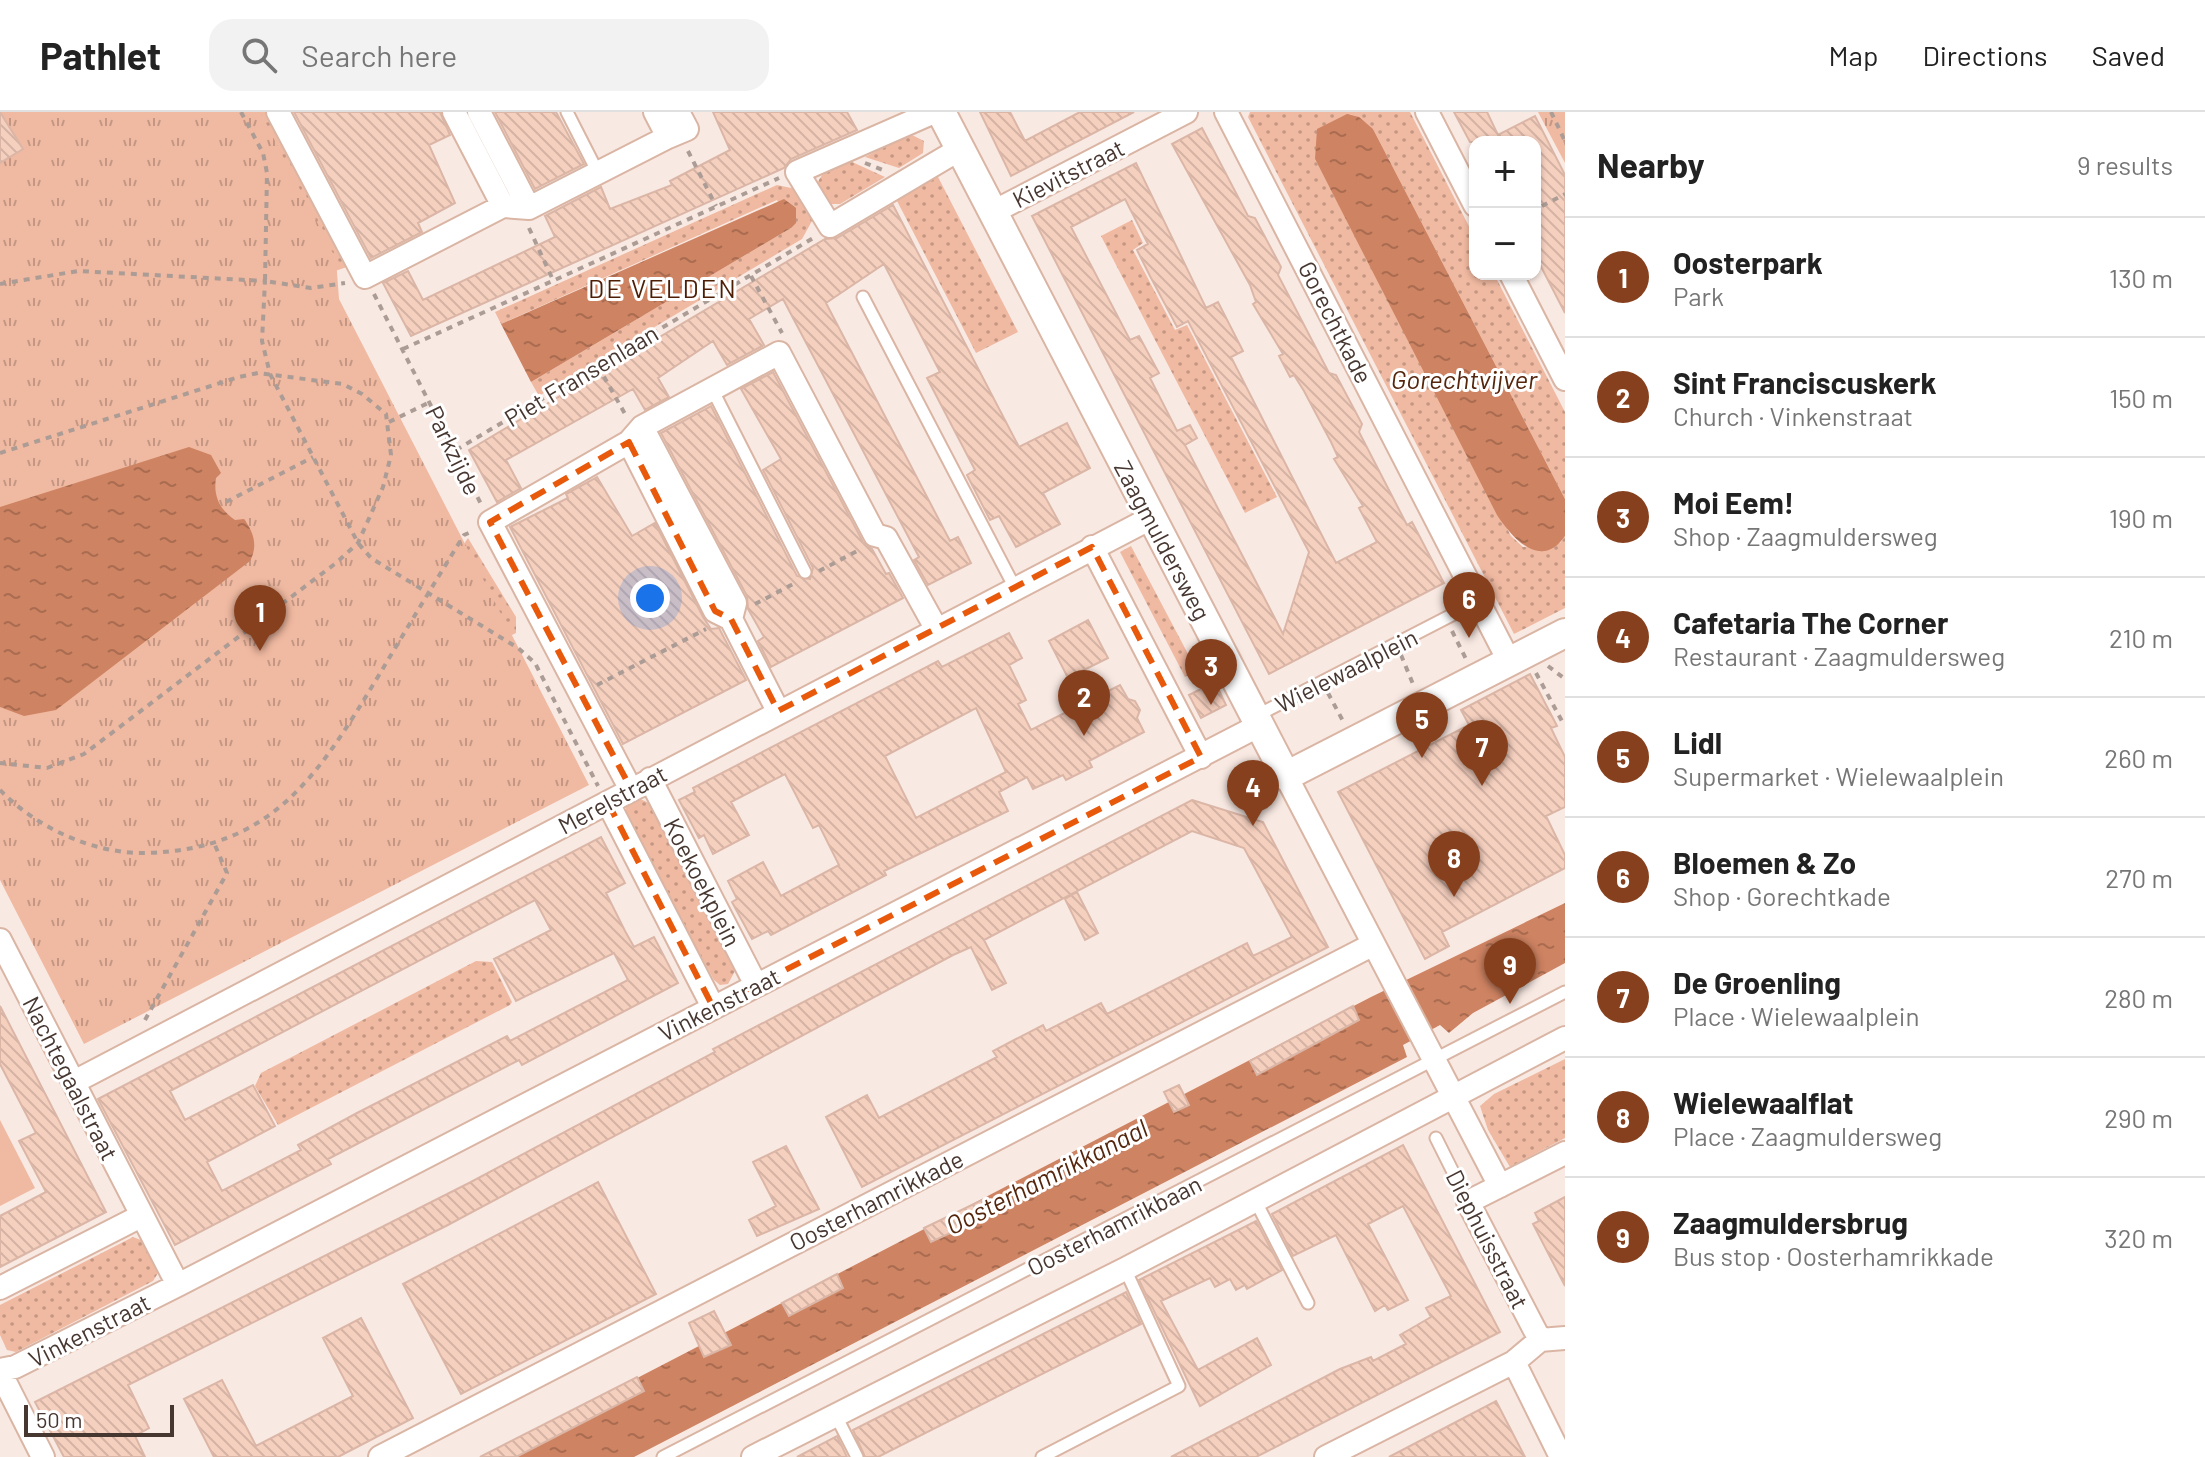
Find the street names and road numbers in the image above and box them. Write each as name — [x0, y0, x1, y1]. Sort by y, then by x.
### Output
street label: Kievitstraat — [1007, 132, 1129, 214]
street label: Gorechtkade — [1293, 256, 1379, 388]
street label: Piet Fransenlaan — [499, 318, 663, 432]
street label: Parkzijde — [420, 401, 488, 499]
street label: Zaagmuldersweg — [1109, 455, 1217, 625]
street label: Wielewaalplein — [1270, 622, 1422, 718]
street label: Merelstraat — [553, 758, 671, 840]
street label: Koekoekplein — [658, 813, 748, 951]
street label: Vinkenstraat — [653, 961, 785, 1047]
street label: Nachtegaalstraat — [17, 991, 125, 1165]
street label: Oosterhamrikkade — [784, 1144, 968, 1256]
street label: Diephuisstraat — [1441, 1165, 1535, 1313]
street label: Oosterhamrikbaan — [1022, 1169, 1206, 1281]
street label: Vinkenstraat — [23, 1287, 155, 1373]

